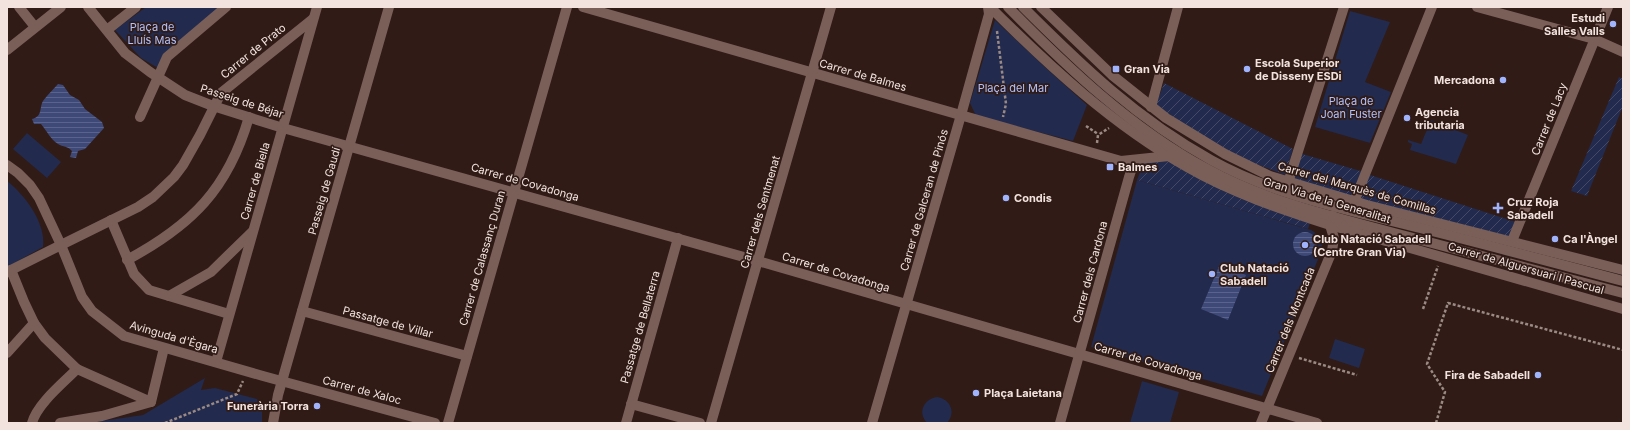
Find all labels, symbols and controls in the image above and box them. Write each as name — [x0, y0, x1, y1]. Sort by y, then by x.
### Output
place label: Estudi Salles Valls — [1544, 11, 1605, 38]
marker: Estudi Salles Valls — [1608, 19, 1618, 29]
park label: Plaça de Lluís Mas — [128, 20, 177, 47]
street label: Carrer de Prato — [218, 20, 289, 82]
street label: Carrer de Balmes — [818, 56, 908, 94]
place label: Escola Superior de Disseny ESDi — [1255, 56, 1342, 83]
place label: Gran Via — [1124, 62, 1170, 76]
marker: Gran Via — [1111, 64, 1121, 74]
marker: Escola Superior de Disseny ESDi — [1242, 64, 1252, 74]
place label: Mercadona — [1434, 73, 1495, 87]
marker: Mercadona — [1498, 75, 1508, 85]
street label: Passeig de Béjar — [199, 81, 285, 121]
park label: Plaça del Mar — [978, 81, 1048, 95]
street label: Carrer de Lacy — [1528, 81, 1570, 157]
park label: Plaça de Joan Fuster — [1320, 94, 1382, 121]
place label: Agencia tributaria — [1415, 105, 1465, 132]
marker: Agencia tributaria — [1402, 113, 1412, 123]
street label: Carrer de Galceran de Pinós — [897, 127, 951, 273]
street label: Carrer de Biella — [237, 141, 273, 221]
street label: Passeig de Gaudí — [305, 145, 343, 236]
street label: Carrer dels Sentmenat — [737, 154, 783, 270]
street label: Carrer del Marquès de Comillas — [1276, 159, 1438, 217]
street label: Carrer de Covadonga — [469, 160, 581, 204]
place label: Balmes — [1118, 160, 1157, 174]
marker: Balmes — [1105, 162, 1115, 172]
street label: Gran Via de la Generalitat — [1262, 174, 1393, 226]
street label: Carrer de Calassanç Duran — [456, 189, 508, 327]
place label: Condis — [1014, 191, 1052, 205]
marker: Condis — [1001, 193, 1011, 203]
place label: Cruz Roja Sabadell — [1507, 195, 1559, 222]
marker: Cruz Roja Sabadell — [1492, 202, 1504, 214]
street label: Carrer dels Cardona — [1070, 219, 1110, 325]
place label: Club Natació Sabadell (Centre Gran Via) — [1313, 232, 1431, 259]
place label: Ca l'Àngel — [1563, 232, 1618, 246]
marker: Ca l'Àngel — [1550, 234, 1560, 244]
street label: Carrer de Alguersuari I Pascual — [1446, 239, 1606, 297]
marker: Club Natació Sabadell (Centre Gran Via) — [1300, 240, 1310, 250]
street label: Carrer de Covadonga — [780, 249, 892, 295]
place label: Club Natació Sabadell — [1220, 261, 1289, 288]
street label: Carrer dels Montcada — [1262, 265, 1318, 375]
street label: Passatge de Bellaterra — [617, 269, 663, 385]
marker: Club Natació Sabadell — [1207, 269, 1217, 279]
street label: Passatge de Villar — [341, 303, 435, 341]
street label: Avinguda d'Ègara — [128, 318, 220, 356]
street label: Carrer de Covadonga — [1092, 339, 1204, 383]
place label: Fira de Sabadell — [1445, 368, 1530, 382]
marker: Fira de Sabadell — [1533, 370, 1543, 380]
street label: Carrer de Xaloc — [321, 373, 403, 407]
place label: Plaça Laietana — [984, 386, 1062, 400]
marker: Plaça Laietana — [971, 388, 981, 398]
place label: Funerària Torra — [227, 399, 309, 413]
marker: Funerària Torra — [312, 401, 322, 411]

